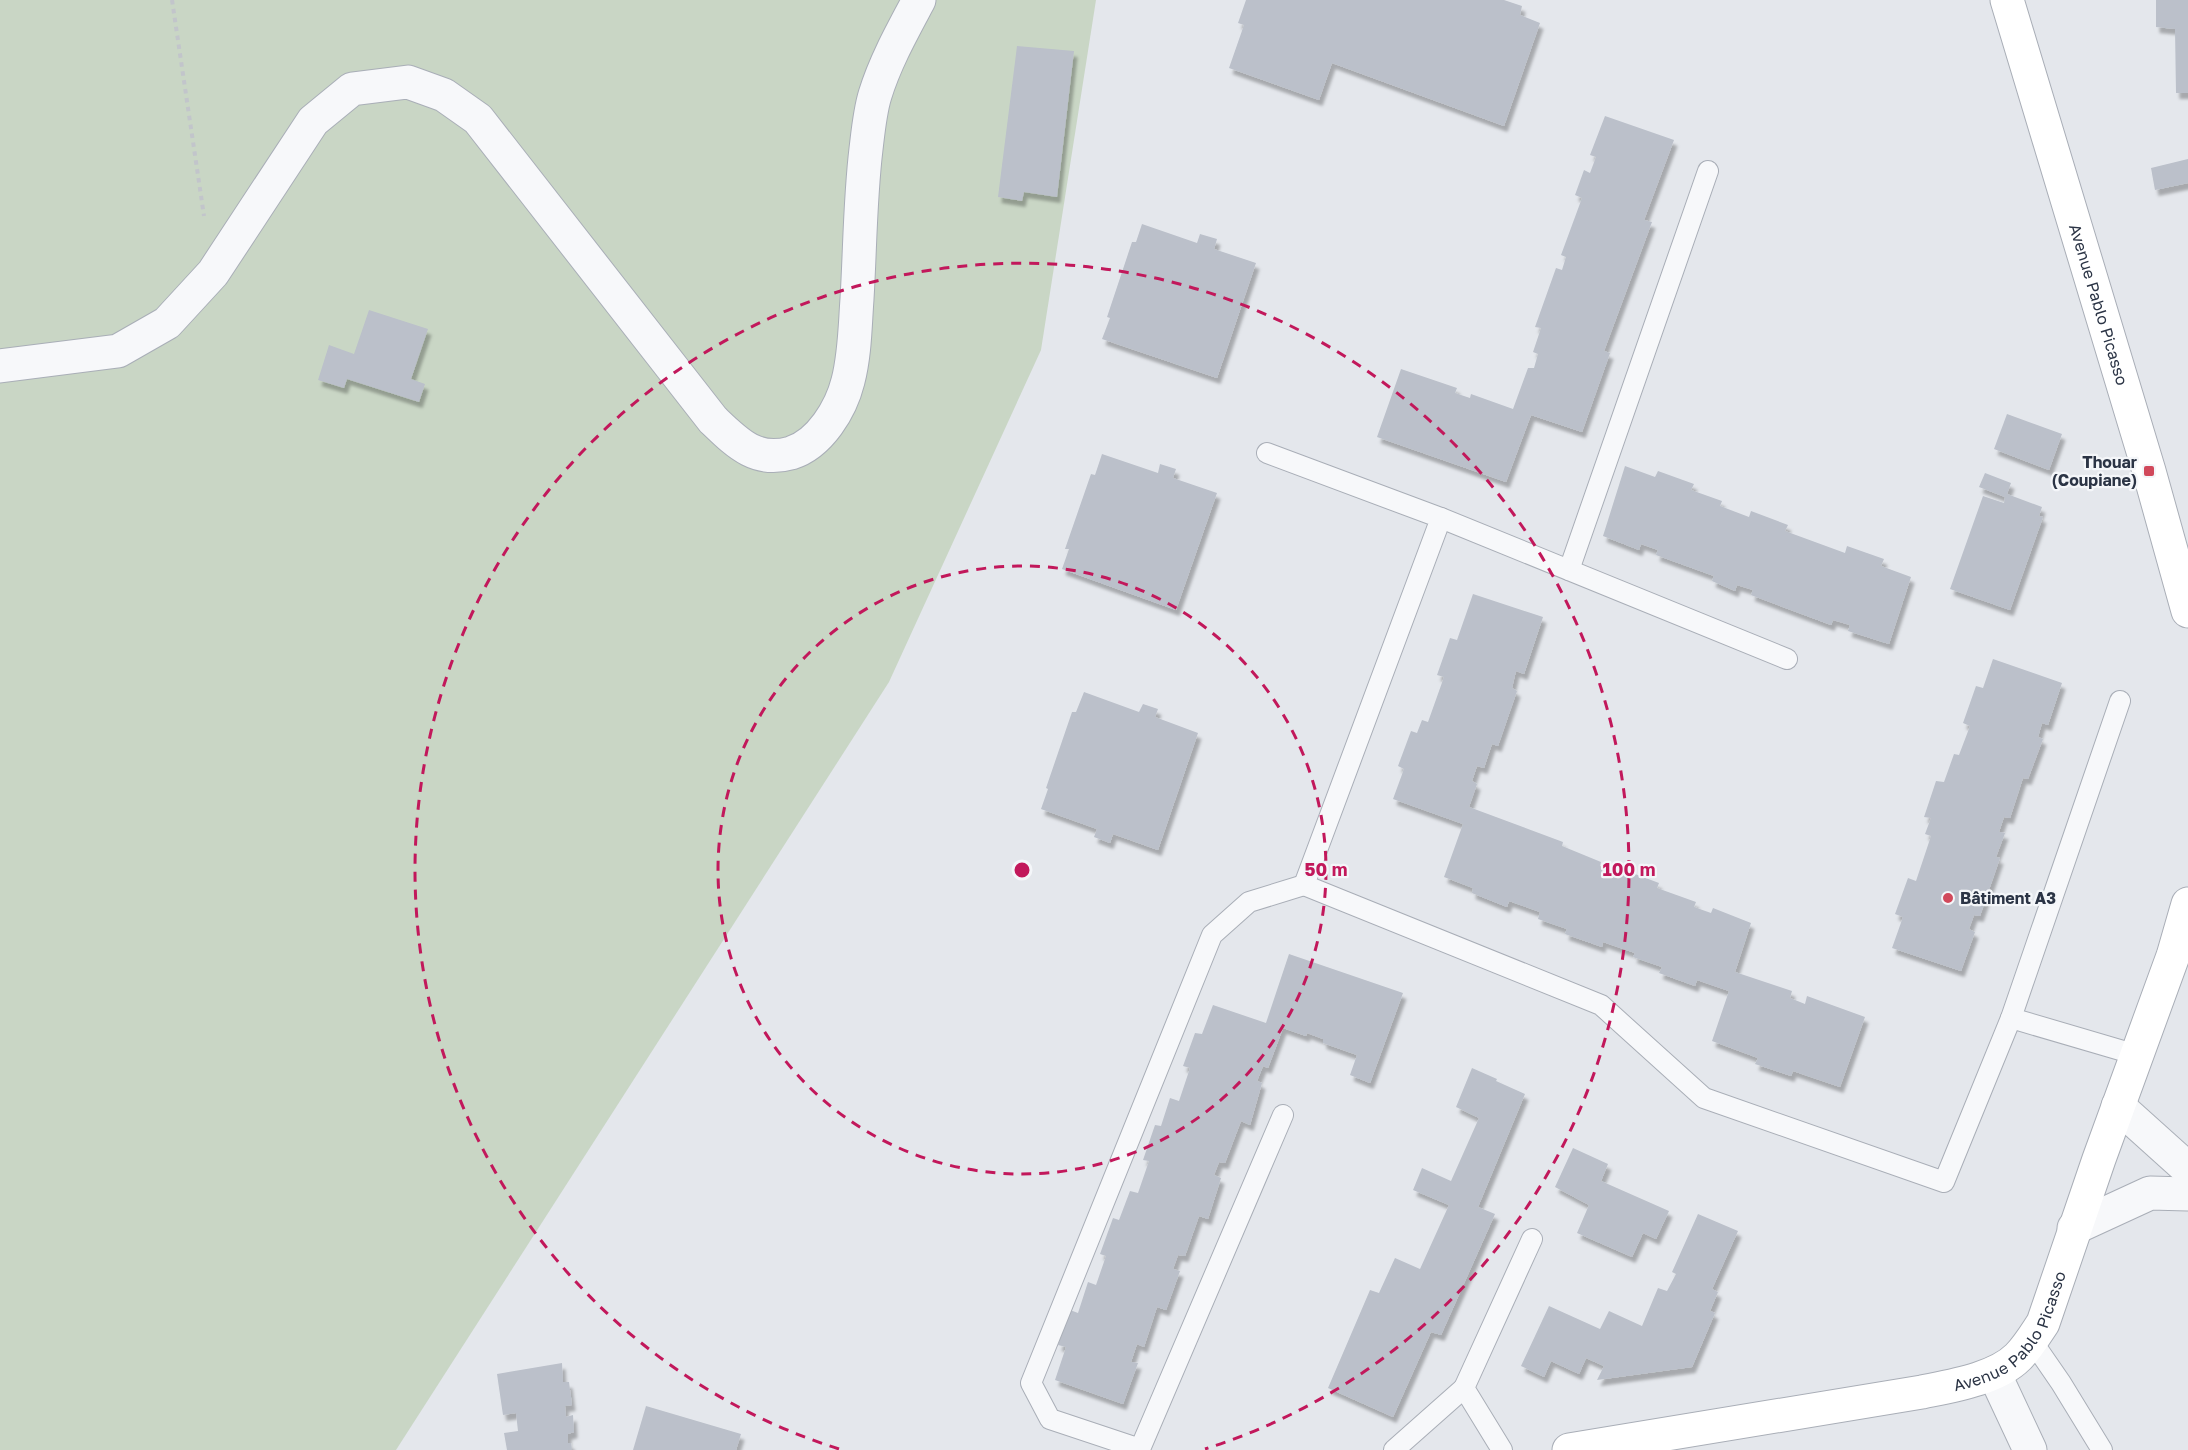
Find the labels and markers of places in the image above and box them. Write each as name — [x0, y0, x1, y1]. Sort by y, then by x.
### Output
place label: Thouar (Coupiane) — [2052, 452, 2137, 490]
marker: Thouar (Coupiane) — [2142, 464, 2156, 478]
centre of rings — [1012, 860, 1032, 880]
place label: Bâtiment A3 — [1960, 888, 2056, 908]
marker: Bâtiment A3 — [1941, 891, 1955, 905]

